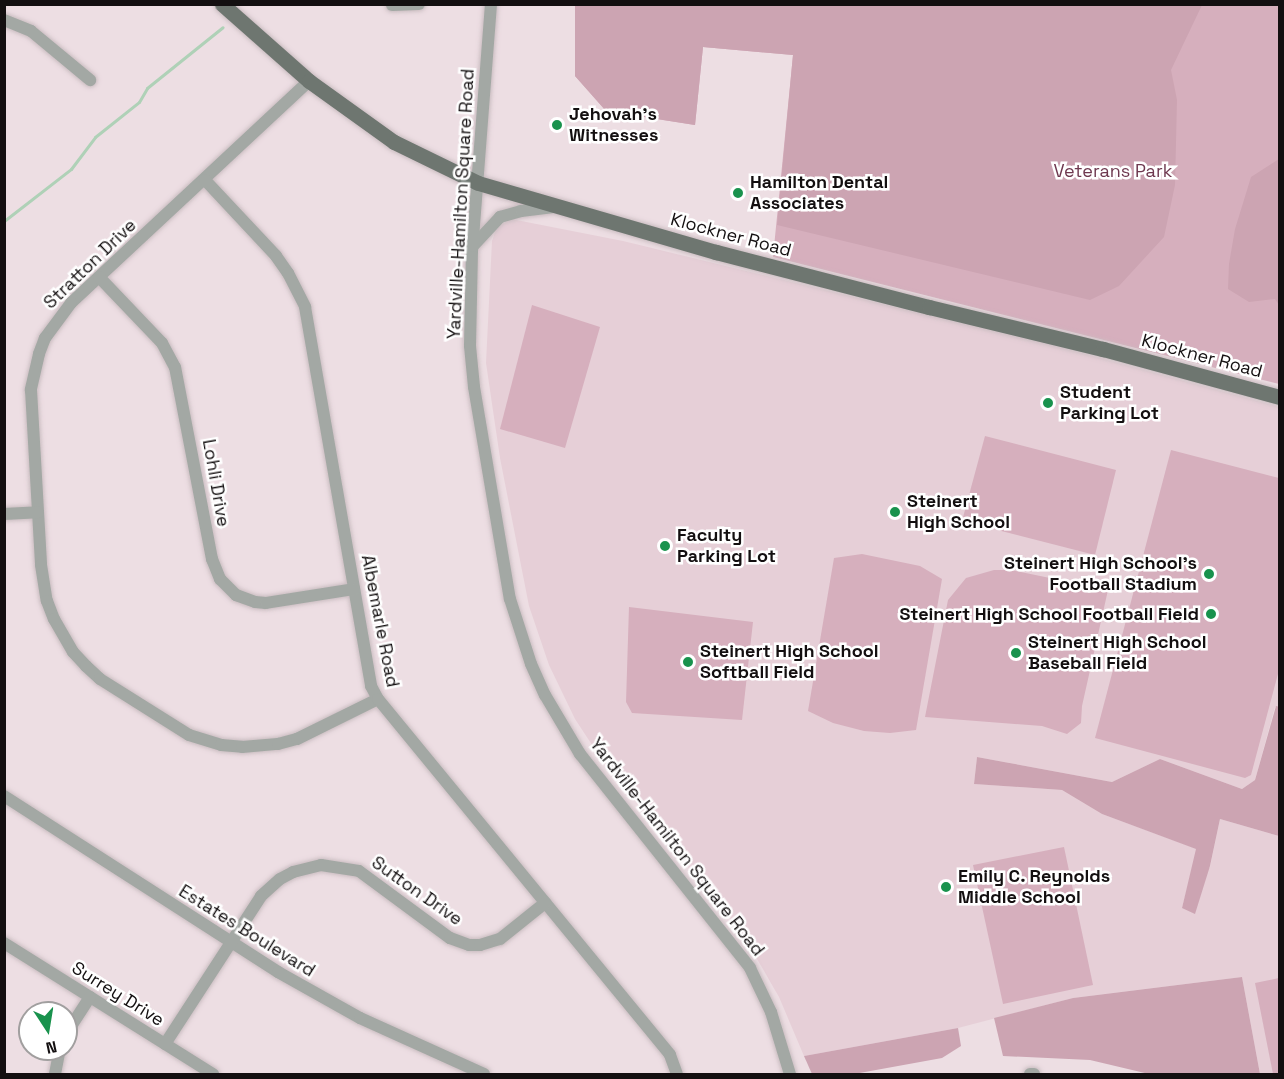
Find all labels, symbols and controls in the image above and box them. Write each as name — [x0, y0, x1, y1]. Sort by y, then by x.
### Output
street label: Yardville-Hamilton Square Road — [443, 68, 479, 340]
place label: Jehovah's Witnesses — [569, 104, 658, 146]
marker: Jehovah's Witnesses — [550, 118, 564, 132]
park label: Veterans Park — [1054, 160, 1172, 182]
place label: Hamilton Dental Associates — [750, 172, 888, 214]
marker: Hamilton Dental Associates — [731, 186, 745, 200]
street label: Klockner Road — [668, 208, 794, 262]
street label: Stratton Drive — [39, 215, 141, 313]
street label: Klockner Road — [1139, 329, 1265, 383]
place label: Student Parking Lot — [1060, 382, 1159, 424]
marker: Student Parking Lot — [1041, 396, 1055, 410]
street label: Lohli Drive — [198, 438, 234, 528]
place label: Steinert High School — [907, 491, 1010, 534]
marker: Steinert High School — [888, 505, 902, 519]
place label: Faculty Parking Lot — [677, 525, 776, 568]
marker: Faculty Parking Lot — [658, 539, 672, 553]
street label: Albemarle Road — [357, 553, 403, 689]
place label: Steinert High School's Football Stadium — [1004, 553, 1197, 596]
marker: Steinert High School's Football Stadium — [1202, 567, 1216, 581]
place label: Steinert High School Football Field — [899, 603, 1199, 625]
marker: Steinert High School Football Field — [1204, 607, 1218, 621]
place label: Steinert High School Baseball Field — [1028, 632, 1206, 674]
place label: Steinert High School Softball Field — [700, 641, 878, 684]
marker: Steinert High School Baseball Field — [1009, 646, 1023, 660]
marker: Steinert High School Softball Field — [681, 655, 695, 669]
street label: Yardville-Hamilton Square Road — [585, 734, 769, 960]
street label: Sutton Drive — [367, 852, 467, 930]
place label: Emily C. Reynolds Middle School — [958, 866, 1111, 908]
street label: Estates Boulevard — [175, 880, 319, 982]
marker: Emily C. Reynolds Middle School — [939, 880, 953, 894]
street label: Surrey Drive — [68, 957, 168, 1031]
north arrow — [18, 1001, 78, 1061]
text: N — [44, 1036, 59, 1059]

